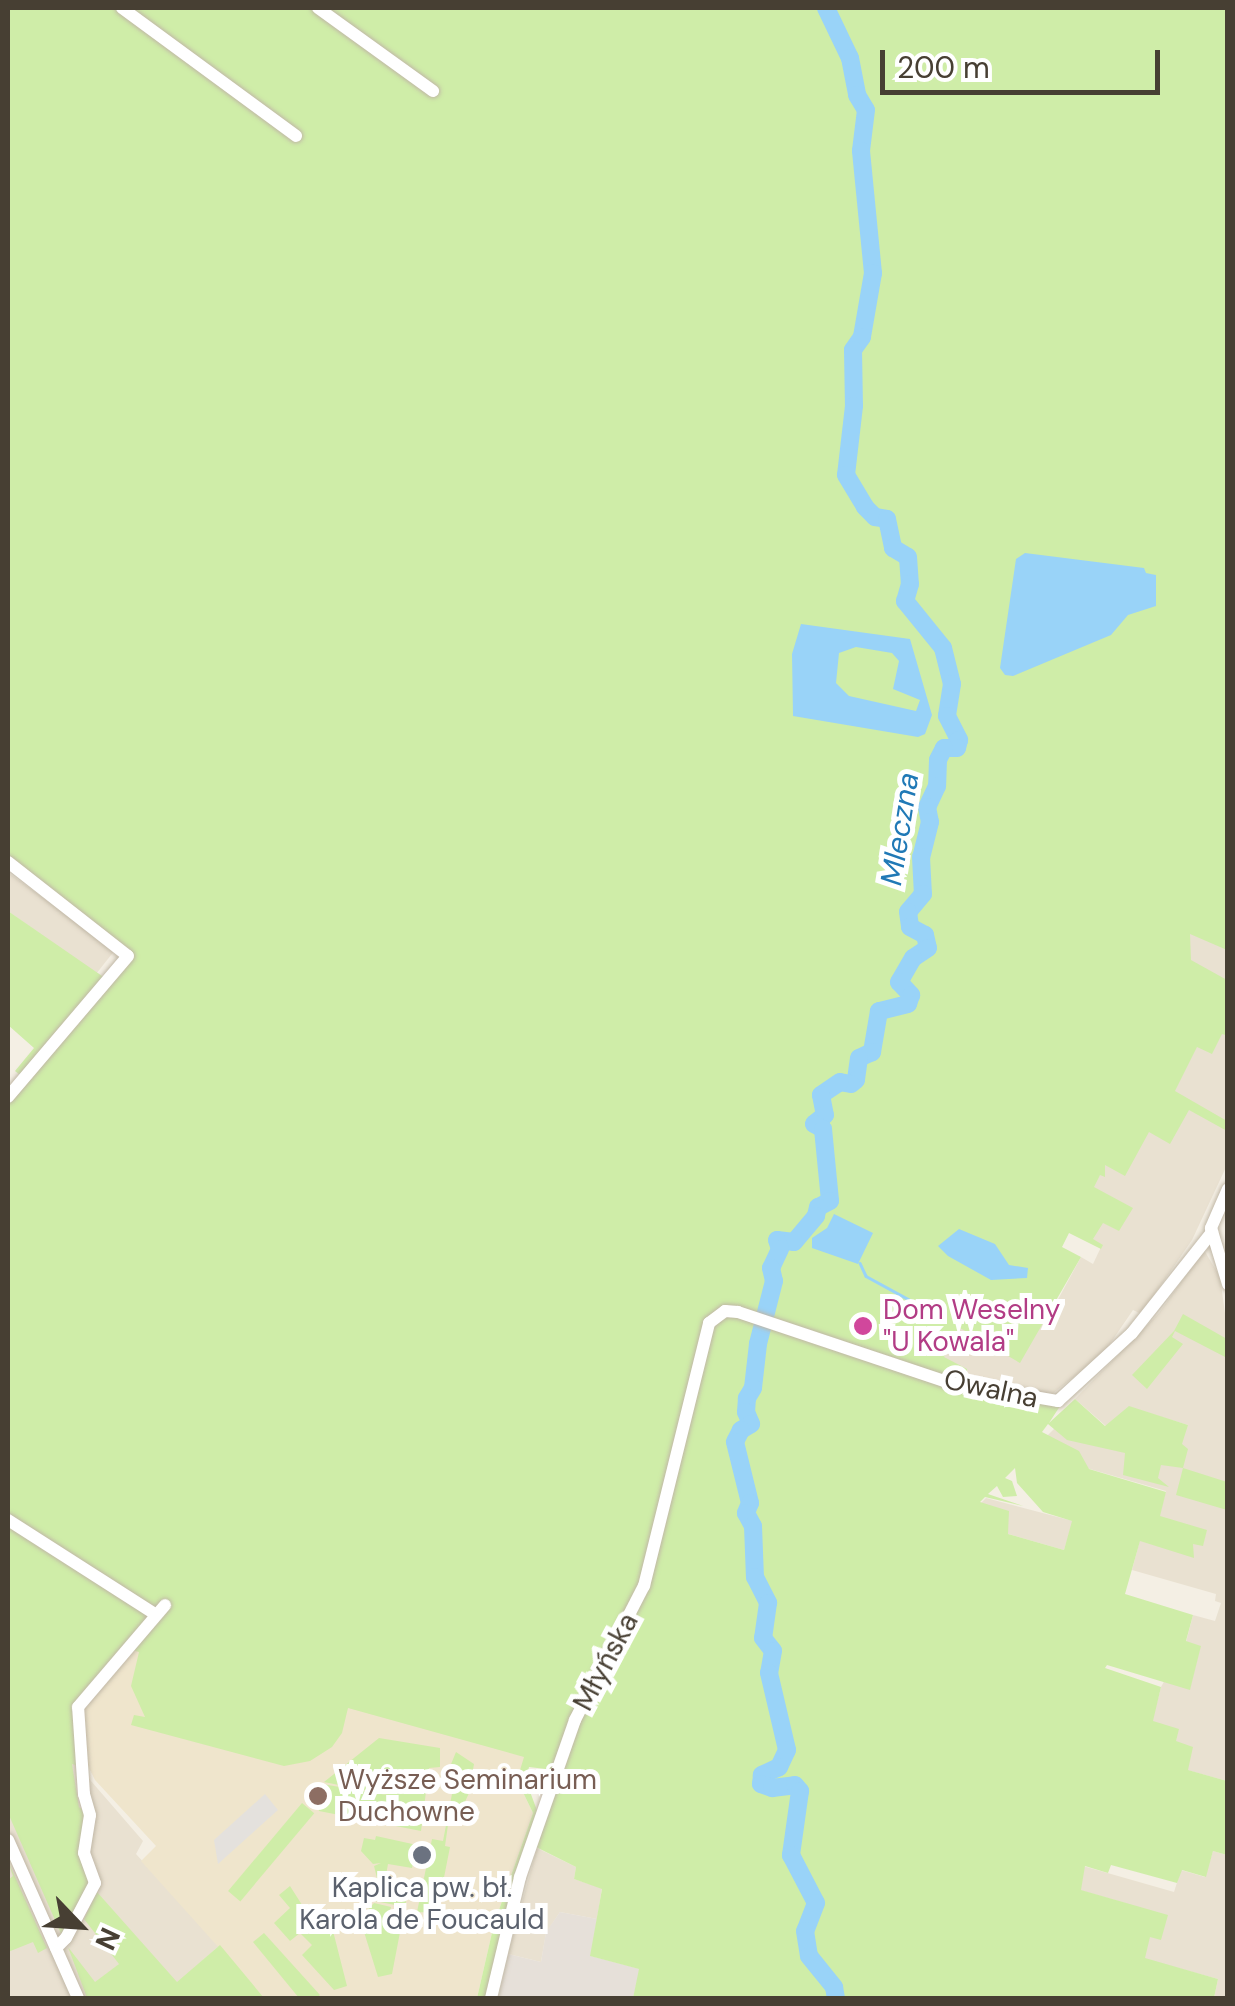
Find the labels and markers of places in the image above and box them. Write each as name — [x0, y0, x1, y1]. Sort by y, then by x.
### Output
place label: Dom Weselny "U Kowala" — [883, 1293, 1060, 1359]
marker: Dom Weselny "U Kowala" — [852, 1315, 874, 1337]
place label: Wyższe Seminarium Duchowne — [338, 1763, 597, 1829]
marker: Wyższe Seminarium Duchowne — [307, 1785, 329, 1807]
marker: Kaplica pw. bł. Karola de Foucauld — [411, 1844, 433, 1866]
place label: Kaplica pw. bł. Karola de Foucauld — [299, 1871, 545, 1937]

